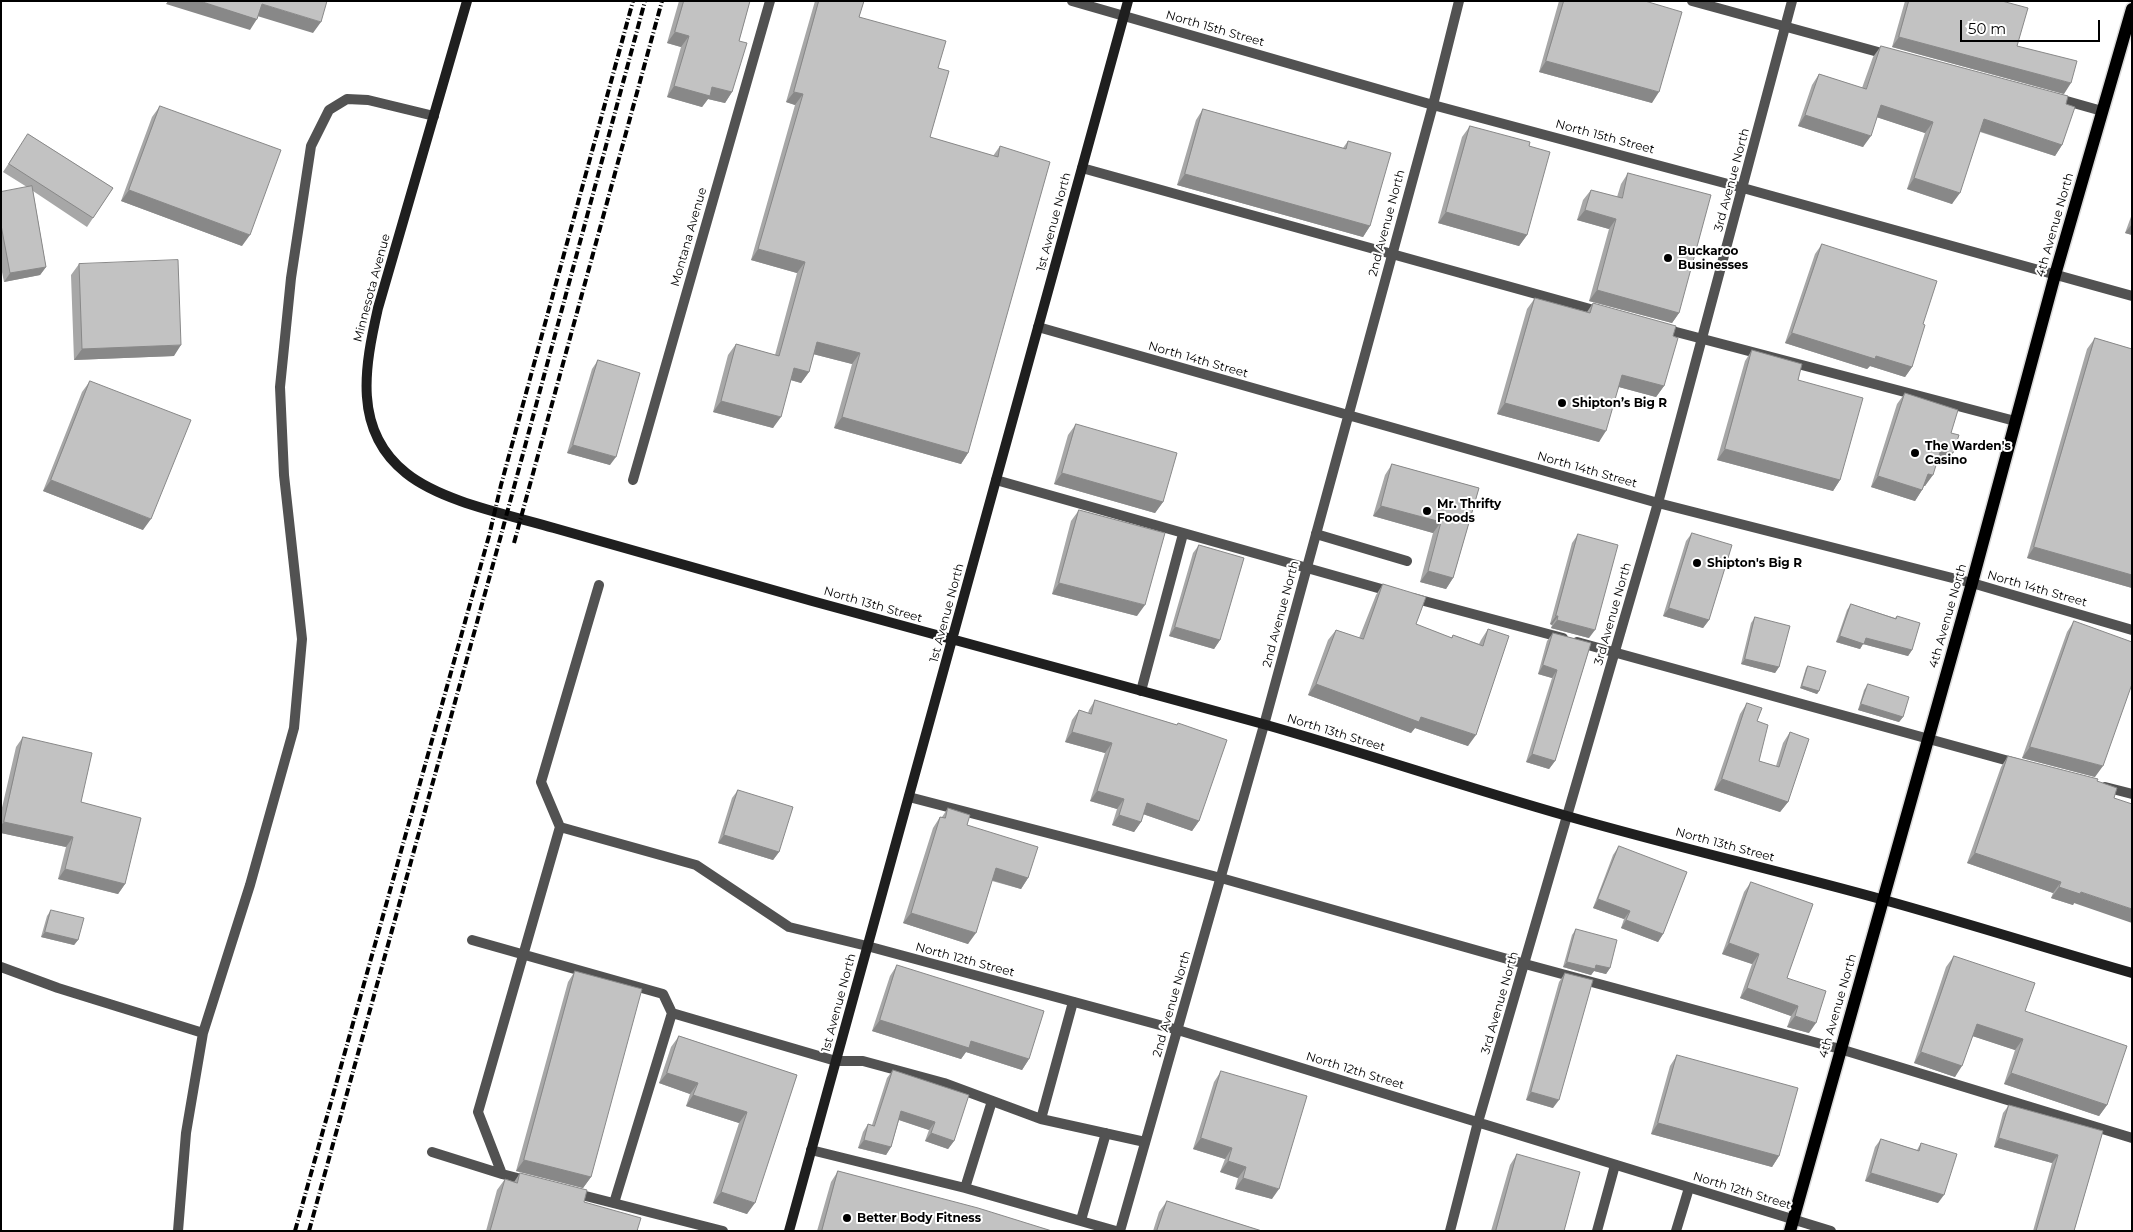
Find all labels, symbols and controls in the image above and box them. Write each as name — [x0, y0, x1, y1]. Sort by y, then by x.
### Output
street label: North 15th Street — [1164, 8, 1266, 50]
scale bar — [1963, 10, 2103, 42]
text: 50 m — [1968, 19, 2006, 38]
street label: North 15th Street — [1554, 117, 1656, 157]
street label: 3rd Avenue North — [1711, 127, 1753, 233]
street label: 2nd Avenue North — [1366, 168, 1408, 278]
street label: 1st Avenue North — [1034, 171, 1074, 273]
street label: 4th Avenue North — [2033, 171, 2077, 279]
street label: Montana Avenue — [668, 186, 710, 288]
street label: Minnesota Avenue — [351, 232, 393, 344]
place label: Buckaroo Businesses — [1678, 244, 1748, 272]
marker: Buckaroo Businesses — [1662, 252, 1674, 264]
street label: North 14th Street — [1146, 339, 1250, 381]
place label: Shipton’s Big R — [1572, 396, 1667, 410]
marker: Shipton’s Big R — [1556, 397, 1568, 409]
place label: The Warden's Casino — [1925, 439, 2011, 467]
marker: The Warden's Casino — [1909, 447, 1921, 459]
street label: North 14th Street — [1535, 449, 1639, 491]
place label: Mr. Thrifty Foods — [1437, 497, 1501, 525]
marker: Mr. Thrifty Foods — [1421, 505, 1433, 517]
place label: Shipton's Big R — [1707, 556, 1802, 570]
marker: Shipton's Big R — [1691, 557, 1703, 569]
street label: 2nd Avenue North — [1260, 559, 1302, 669]
street label: 3rd Avenue North — [1591, 561, 1635, 667]
street label: 1st Avenue North — [927, 562, 967, 664]
street label: 4th Avenue North — [1926, 562, 1970, 670]
street label: North 14th Street — [1985, 568, 2089, 610]
street label: North 13th Street — [822, 584, 924, 626]
street label: North 13th Street — [1285, 711, 1387, 755]
street label: North 13th Street — [1674, 825, 1776, 865]
street label: North 12th Street — [914, 940, 1016, 980]
street label: 2nd Avenue North — [1150, 949, 1194, 1059]
street label: 3rd Avenue North — [1478, 950, 1522, 1056]
street label: 1st Avenue North — [819, 952, 859, 1054]
street label: 4th Avenue North — [1816, 952, 1860, 1060]
street label: North 12th Street — [1304, 1049, 1406, 1093]
street label: North 12th Street — [1691, 1169, 1793, 1213]
place label: Better Body Fitness — [857, 1211, 981, 1225]
marker: Better Body Fitness — [841, 1212, 853, 1224]

